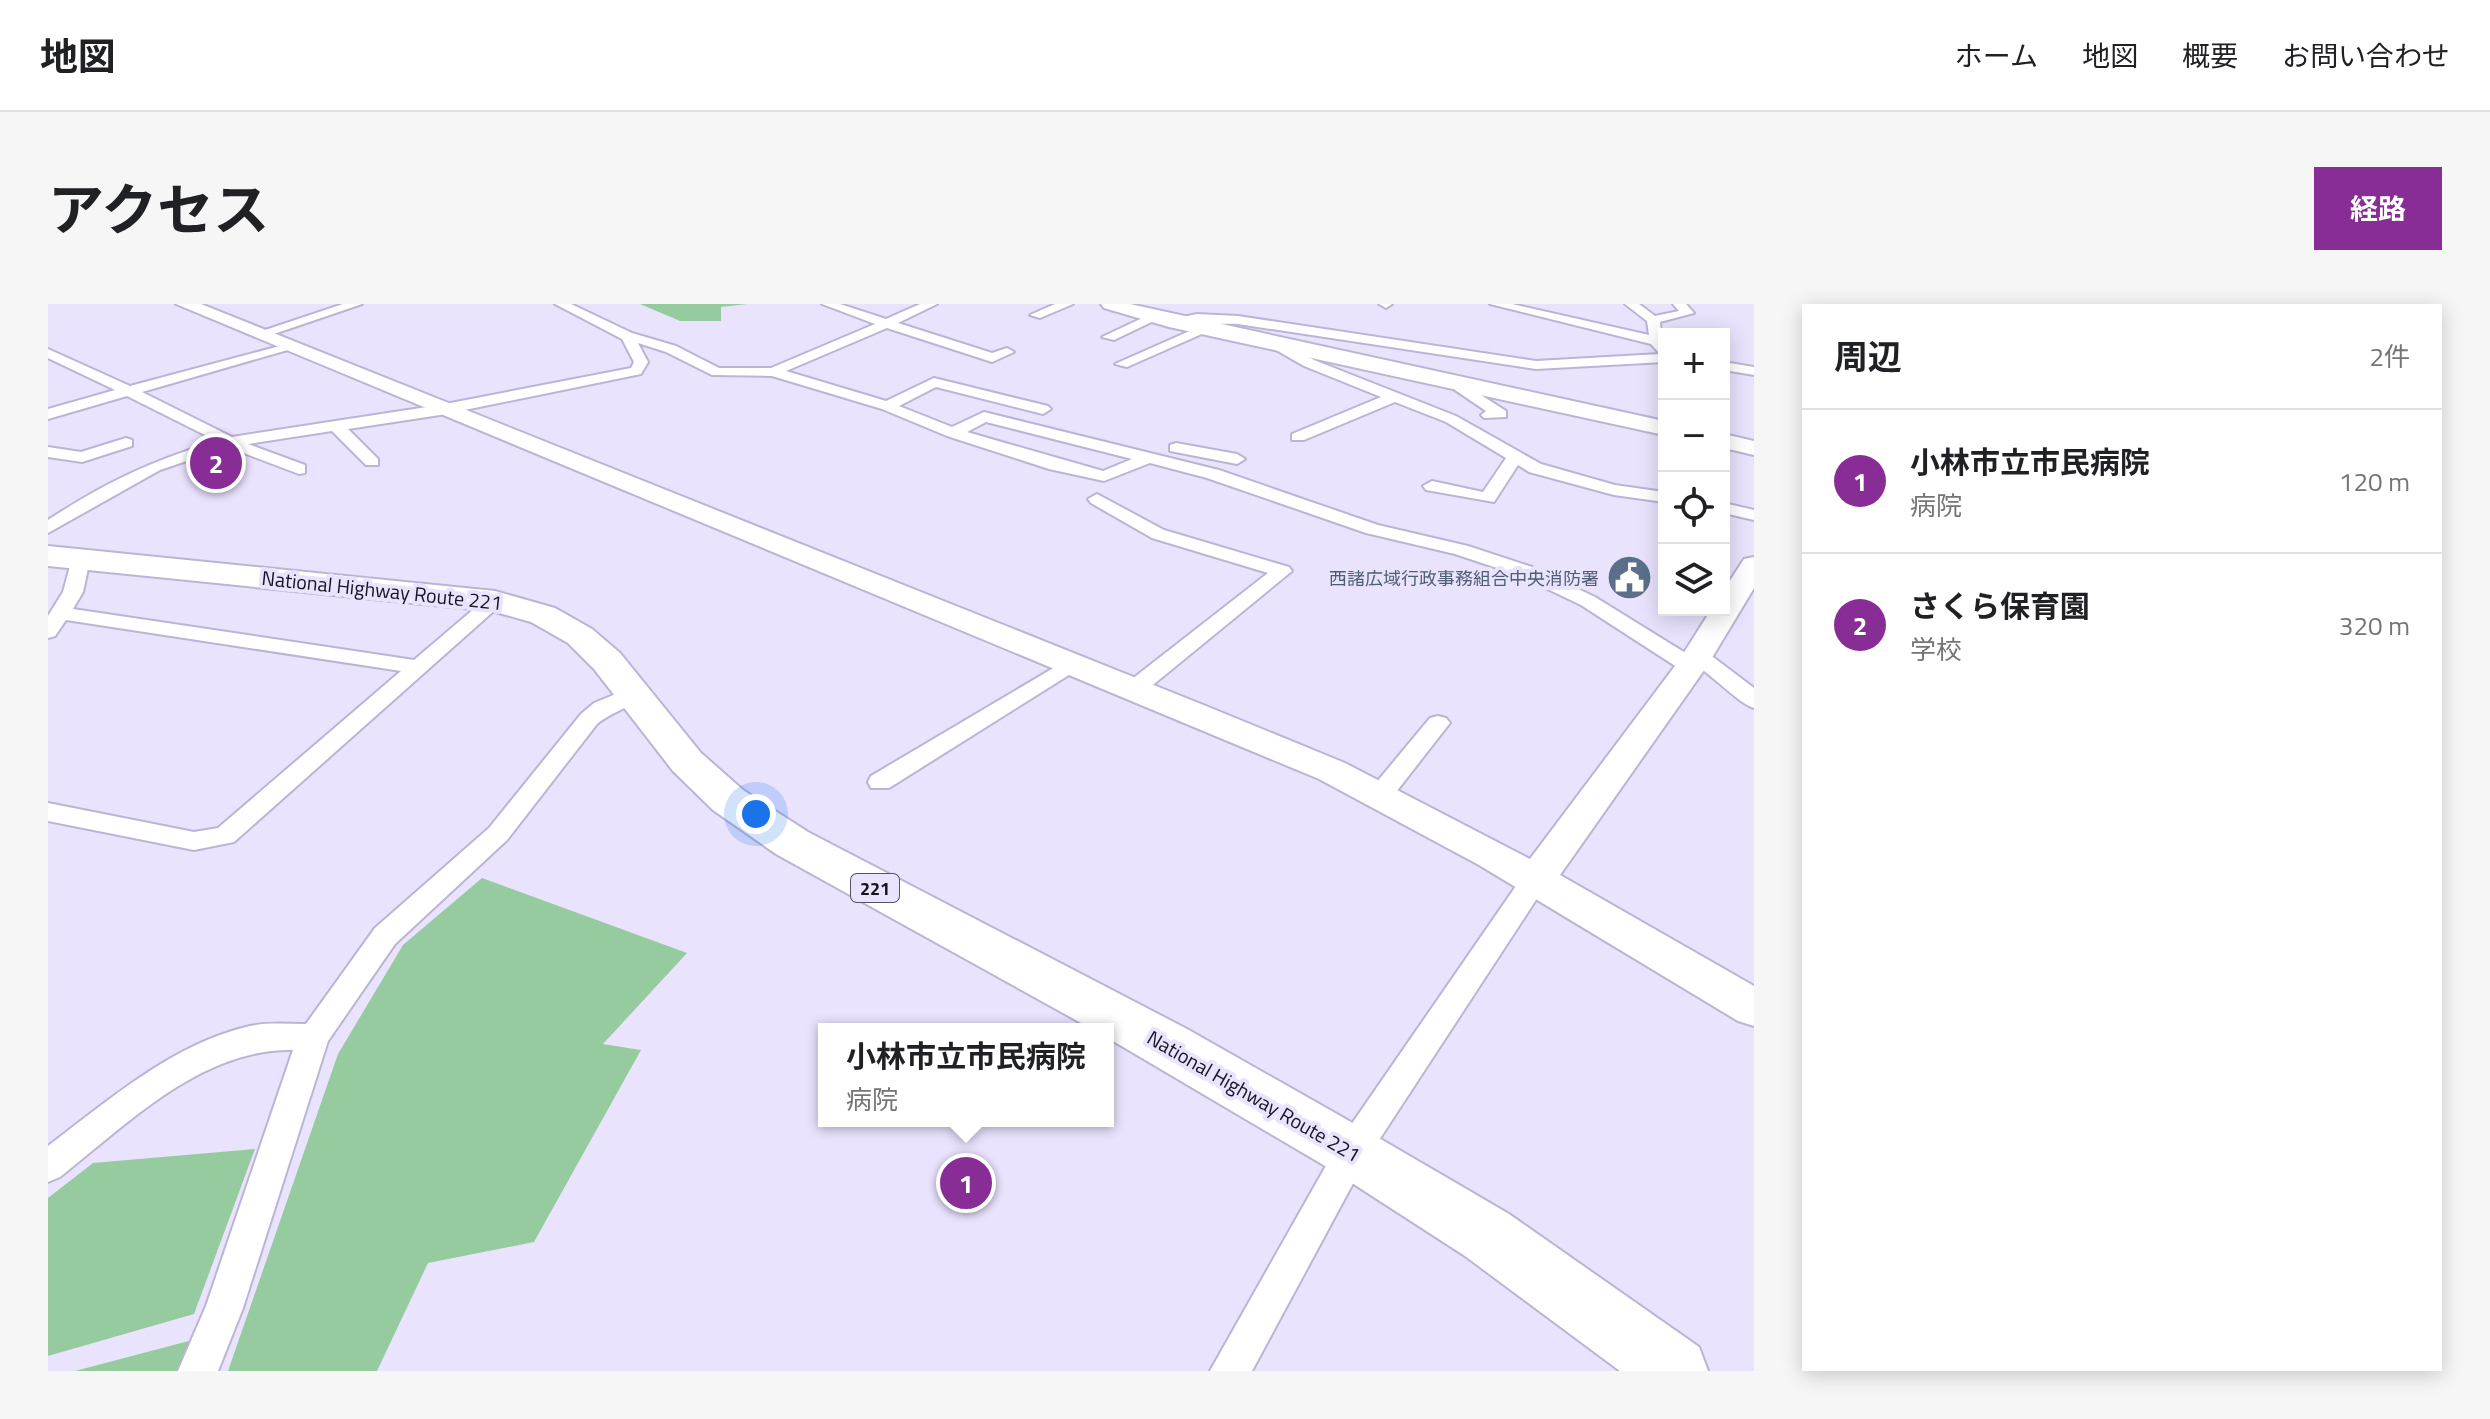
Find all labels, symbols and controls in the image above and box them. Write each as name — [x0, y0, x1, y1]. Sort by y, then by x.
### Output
text: 地図 — [40, 27, 116, 85]
text: ホーム — [1955, 34, 2038, 77]
text: 地図 — [2082, 34, 2138, 77]
text: 概要 — [2182, 34, 2238, 77]
text: お問い合わせ — [2282, 34, 2450, 77]
text: アクセス — [48, 167, 269, 252]
button: 経路 — [2314, 167, 2442, 250]
map controls — [1658, 328, 1730, 616]
button: + — [1658, 328, 1730, 400]
text: 周辺 — [1834, 330, 1902, 382]
text: 2件 — [2369, 337, 2410, 376]
button: − — [1658, 400, 1730, 472]
pin: 2 — [190, 433, 242, 493]
text: 小林市立市民病院 — [1910, 439, 2150, 485]
text: 1 — [1853, 462, 1867, 501]
text: 120 m — [2339, 462, 2410, 501]
button: locate — [1658, 472, 1730, 544]
text: 病院 — [1910, 486, 1962, 525]
button: layers — [1658, 544, 1730, 616]
public building icon: 西諸広域行政事務組合中央消防署 — [1606, 554, 1654, 602]
street label: National Highway Route 221 — [260, 562, 504, 618]
place label: 西諸広域行政事務組合中央消防署 — [1329, 565, 1599, 592]
text: さくら保育園 — [1910, 583, 2090, 629]
text: 2 — [1853, 606, 1867, 645]
text: 320 m — [2339, 606, 2410, 645]
text: 学校 — [1910, 630, 1962, 669]
your location — [736, 794, 776, 834]
road number: 221 — [851, 874, 899, 902]
street label: National Highway Route 221 — [1142, 1022, 1366, 1170]
popup — [818, 1023, 1114, 1127]
text: 小林市立市民病院 — [846, 1033, 1086, 1079]
text: 病院 — [846, 1080, 898, 1119]
pin: 1 — [940, 1153, 992, 1213]

